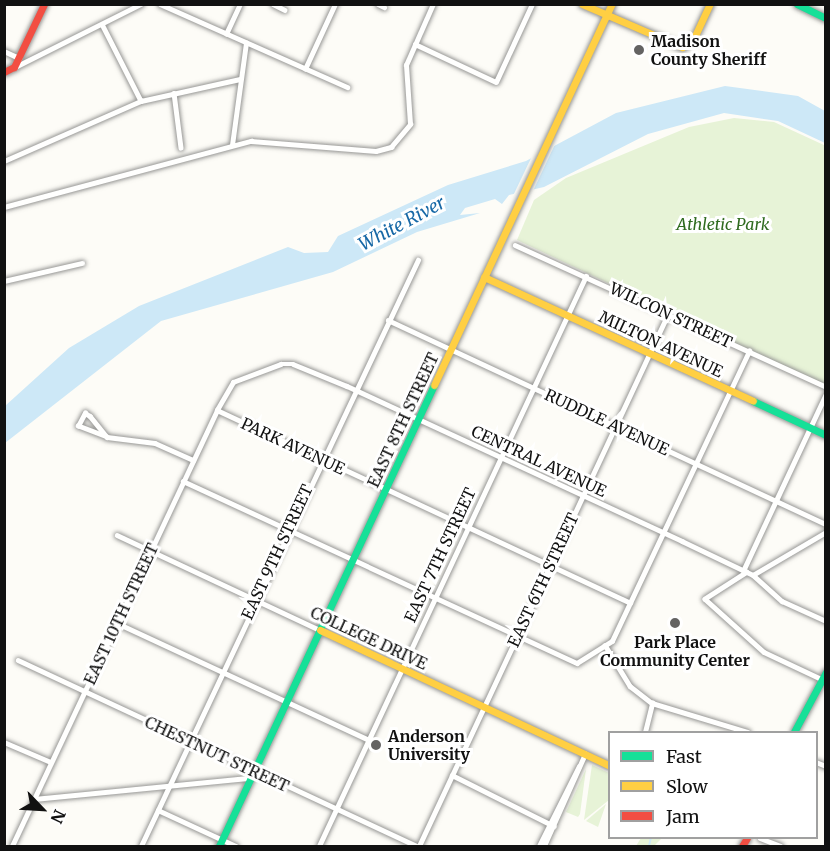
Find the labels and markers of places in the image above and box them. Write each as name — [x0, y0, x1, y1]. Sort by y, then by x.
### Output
place label: Madison County Sheriff — [651, 31, 766, 69]
marker: Madison County Sheriff — [632, 43, 646, 57]
marker: Park Place Community Center — [668, 616, 682, 630]
place label: Park Place Community Center — [600, 632, 750, 670]
place label: Anderson University — [388, 726, 470, 764]
marker: Anderson University — [369, 738, 383, 752]

